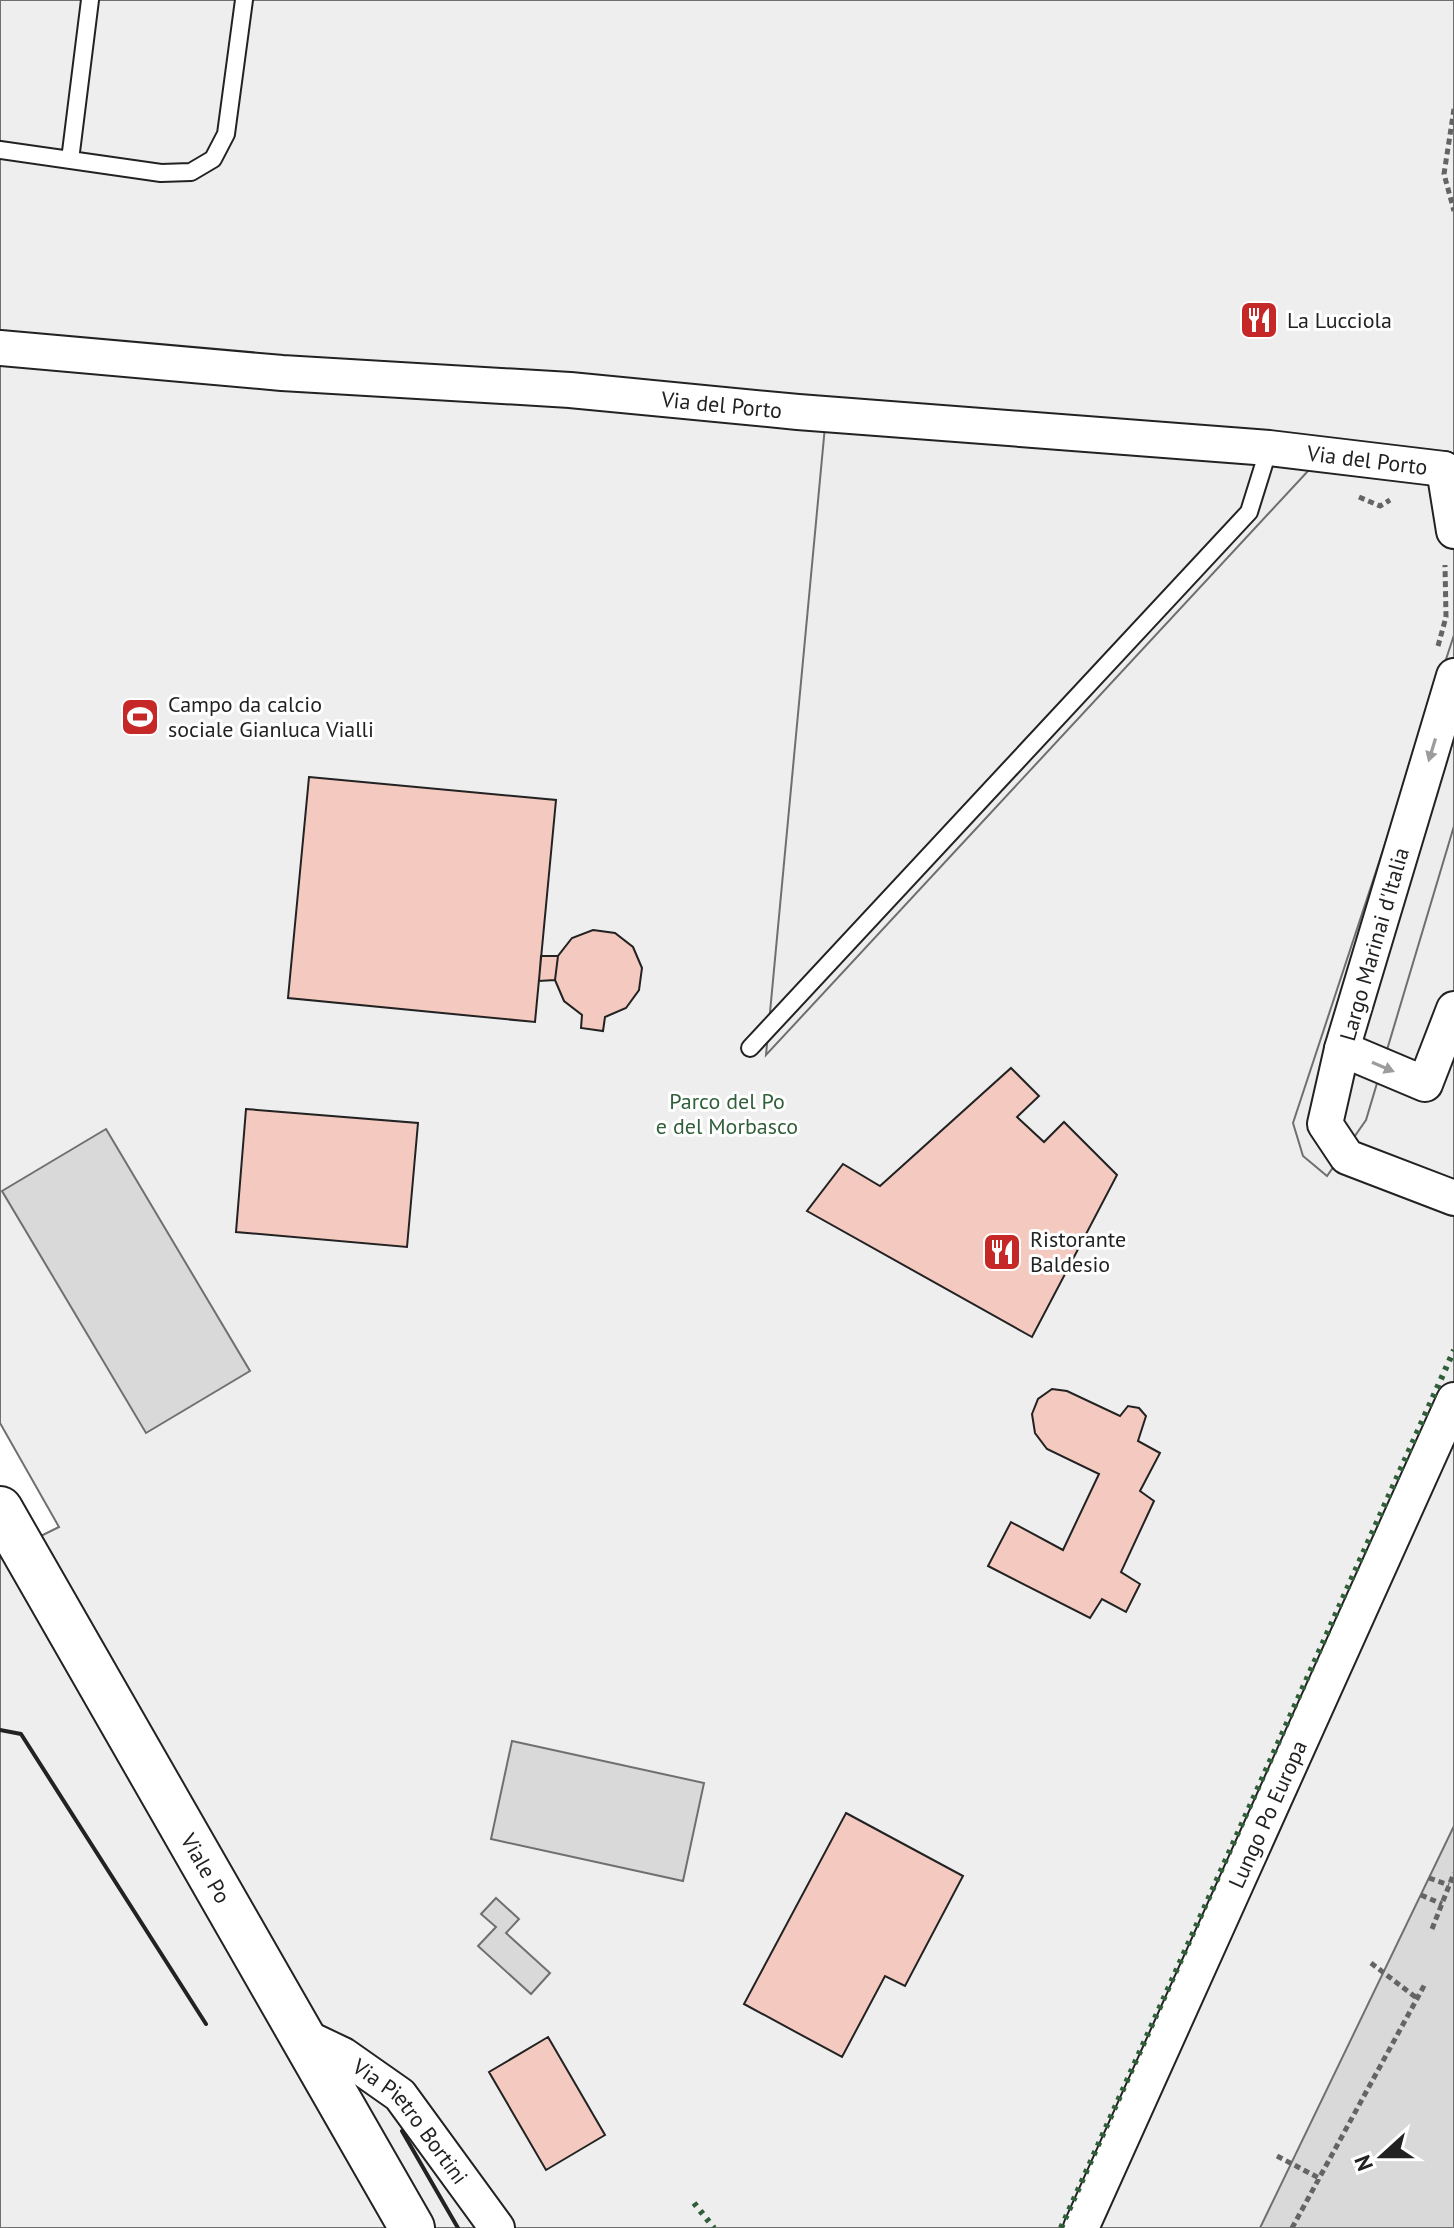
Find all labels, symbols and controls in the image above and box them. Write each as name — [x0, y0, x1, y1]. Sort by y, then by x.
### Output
restaurant icon: La Lucciola — [1238, 299, 1280, 341]
place label: La Lucciola — [1287, 306, 1392, 334]
street label: Via del Porto — [659, 385, 783, 424]
street label: Via del Porto — [1305, 439, 1429, 481]
place label: Campo da calcio sociale Gianluca Vialli — [168, 690, 374, 743]
sports icon: Campo da calcio sociale Gianluca Vialli — [119, 696, 161, 738]
one-way arrow — [1425, 739, 1438, 763]
street label: Largo Marinai d'Italia — [1333, 844, 1415, 1044]
one-way arrow — [1371, 1060, 1395, 1073]
park label: Parco del Po e del Morbasco — [656, 1087, 798, 1140]
place label: Ristorante Baldesio — [1030, 1225, 1126, 1278]
restaurant icon: Ristorante Baldesio — [981, 1231, 1023, 1273]
street label: Lungo Po Europa — [1222, 1736, 1313, 1892]
street label: Viale Po — [174, 1827, 237, 1908]
street label: Via Pietro Bortini — [346, 2052, 474, 2190]
north arrow — [1342, 2116, 1422, 2196]
text: N — [1348, 2151, 1379, 2175]

